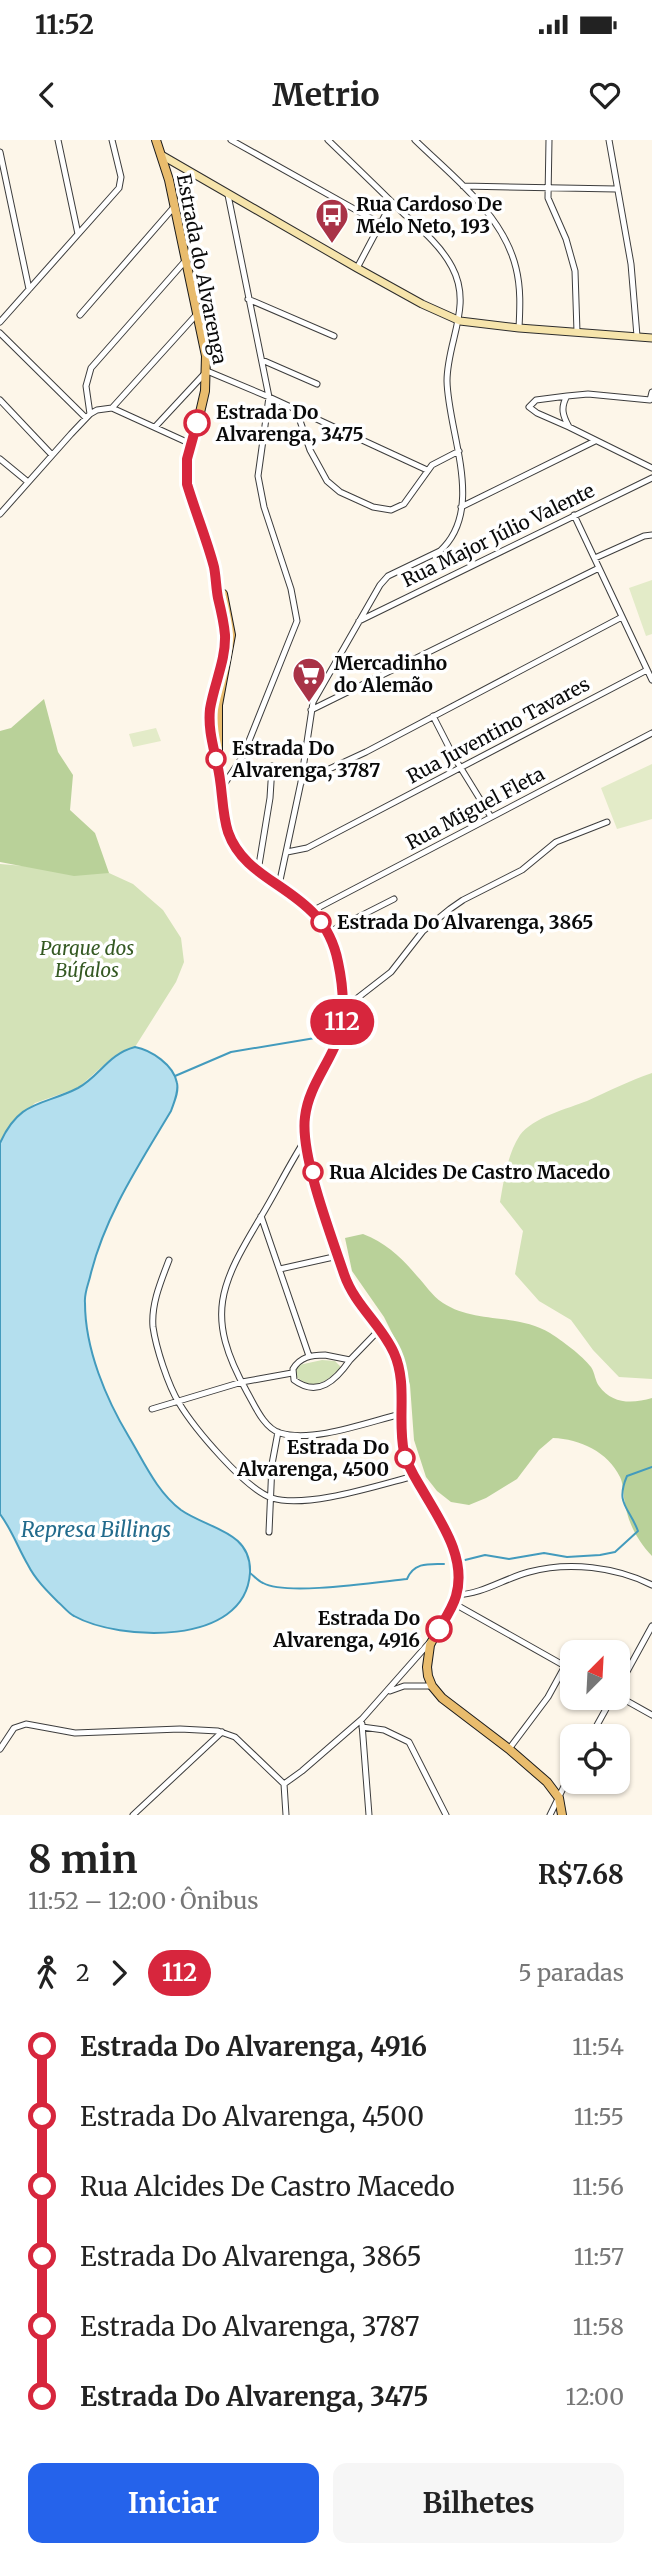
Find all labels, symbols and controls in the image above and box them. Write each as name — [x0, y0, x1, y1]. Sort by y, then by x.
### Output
text: 11:52 — [35, 8, 94, 41]
text: Metrio — [272, 75, 380, 115]
icon: back — [28, 76, 66, 114]
icon: heart — [586, 76, 624, 114]
street label: Estrada do Alvarenga — [172, 172, 232, 366]
place label: Rua Cardoso De Melo Neto, 193 — [356, 192, 502, 238]
bus stop icon: Rua Cardoso De Melo Neto, 193 — [313, 196, 351, 245]
place label: Estrada Do Alvarenga, 3475 — [215, 400, 364, 446]
marker: Estrada Do Alvarenga, 3475 — [184, 410, 210, 436]
street label: Rua Major Júlio Valente — [398, 478, 598, 592]
place label: Mercadinho do Alemão — [334, 651, 447, 697]
supermarket icon: Mercadinho do Alemão — [290, 655, 328, 704]
street label: Rua Juventino Tavares — [403, 672, 593, 788]
place label: Estrada Do Alvarenga, 3787 — [231, 736, 380, 782]
marker: Estrada Do Alvarenga, 3787 — [206, 749, 226, 769]
street label: Rua Miguel Fleta — [402, 761, 548, 855]
place label: Estrada Do Alvarenga, 3865 — [337, 910, 593, 934]
marker: Estrada Do Alvarenga, 3865 — [311, 912, 331, 932]
park label: Parque dos Búfalos — [40, 936, 134, 982]
line badge: 112 — [302, 999, 382, 1045]
text: 112 — [324, 1006, 360, 1037]
place label: Rua Alcides De Castro Macedo — [329, 1160, 610, 1184]
marker: Rua Alcides De Castro Macedo — [303, 1162, 323, 1182]
place label: Estrada Do Alvarenga, 4500 — [236, 1435, 389, 1481]
marker: Estrada Do Alvarenga, 4500 — [395, 1448, 415, 1468]
water label: Represa Billings — [21, 1516, 171, 1543]
place label: Estrada Do Alvarenga, 4916 — [272, 1606, 420, 1652]
marker: Estrada Do Alvarenga, 4916 — [426, 1616, 452, 1642]
north arrow — [560, 1640, 630, 1710]
map controls — [560, 1640, 630, 1794]
button: locate — [560, 1724, 630, 1794]
text: 8 min — [28, 1836, 138, 1883]
text: R$7.68 — [538, 1858, 624, 1891]
text: 11:52 – 12:00 · Ônibus — [28, 1886, 259, 1915]
icon: walk — [28, 1954, 66, 1992]
icon: forward — [100, 1954, 138, 1992]
text: 112 — [162, 1957, 197, 1988]
text: 2 — [76, 1958, 90, 1987]
text: 5 paradas — [518, 1958, 624, 1987]
text: Estrada Do Alvarenga, 4916 — [80, 2030, 427, 2063]
text: 11:54 — [572, 2032, 624, 2061]
text: Estrada Do Alvarenga, 4500 — [80, 2100, 424, 2133]
text: 11:55 — [574, 2102, 624, 2131]
text: Rua Alcides De Castro Macedo — [80, 2170, 455, 2203]
text: 11:56 — [572, 2172, 624, 2201]
text: Estrada Do Alvarenga, 3865 — [80, 2240, 422, 2273]
text: 11:57 — [574, 2242, 624, 2271]
text: Estrada Do Alvarenga, 3787 — [80, 2310, 420, 2343]
text: 11:58 — [573, 2312, 624, 2341]
text: Estrada Do Alvarenga, 3475 — [80, 2380, 428, 2413]
text: 12:00 — [566, 2382, 624, 2411]
button: Iniciar — [28, 2463, 319, 2543]
button: Bilhetes — [333, 2463, 624, 2543]

